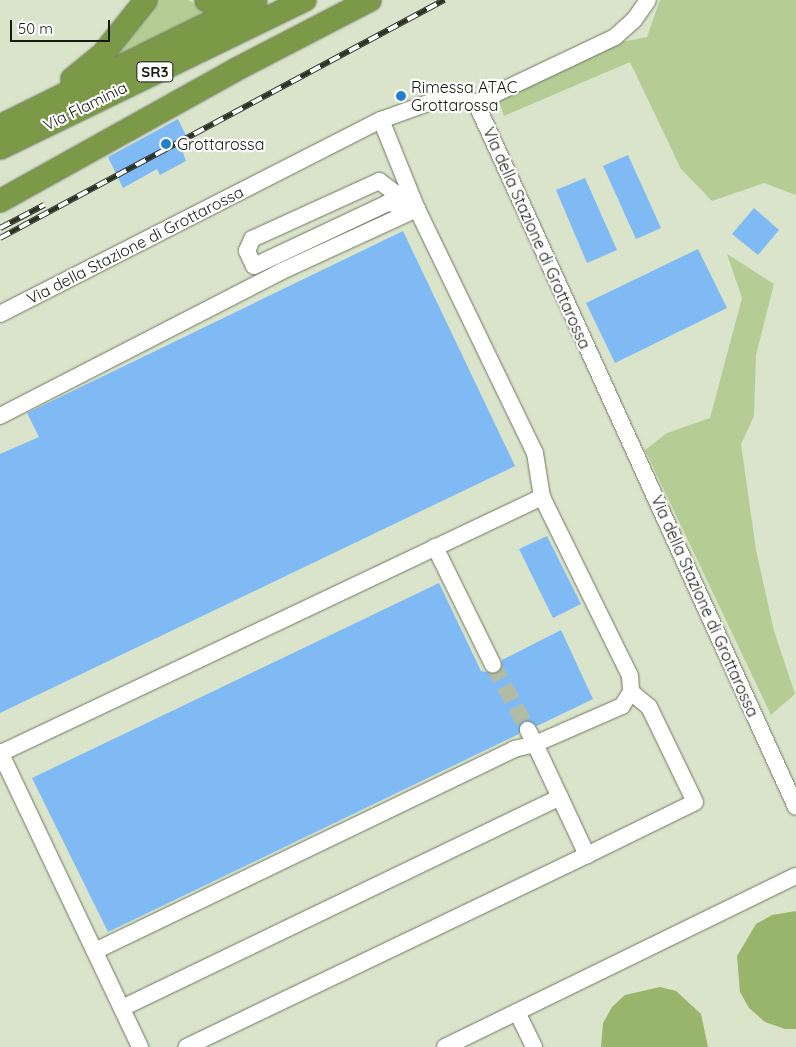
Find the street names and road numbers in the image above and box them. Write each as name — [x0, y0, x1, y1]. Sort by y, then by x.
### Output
road number: SR3 — [136, 60, 174, 84]
street label: Via Flaminia — [40, 77, 130, 135]
street label: Via della Stazione di Grottarossa — [479, 124, 595, 352]
street label: Via della Stazione di Grottarossa — [23, 182, 247, 308]
street label: Via della Stazione di Grottarossa — [647, 492, 763, 720]

